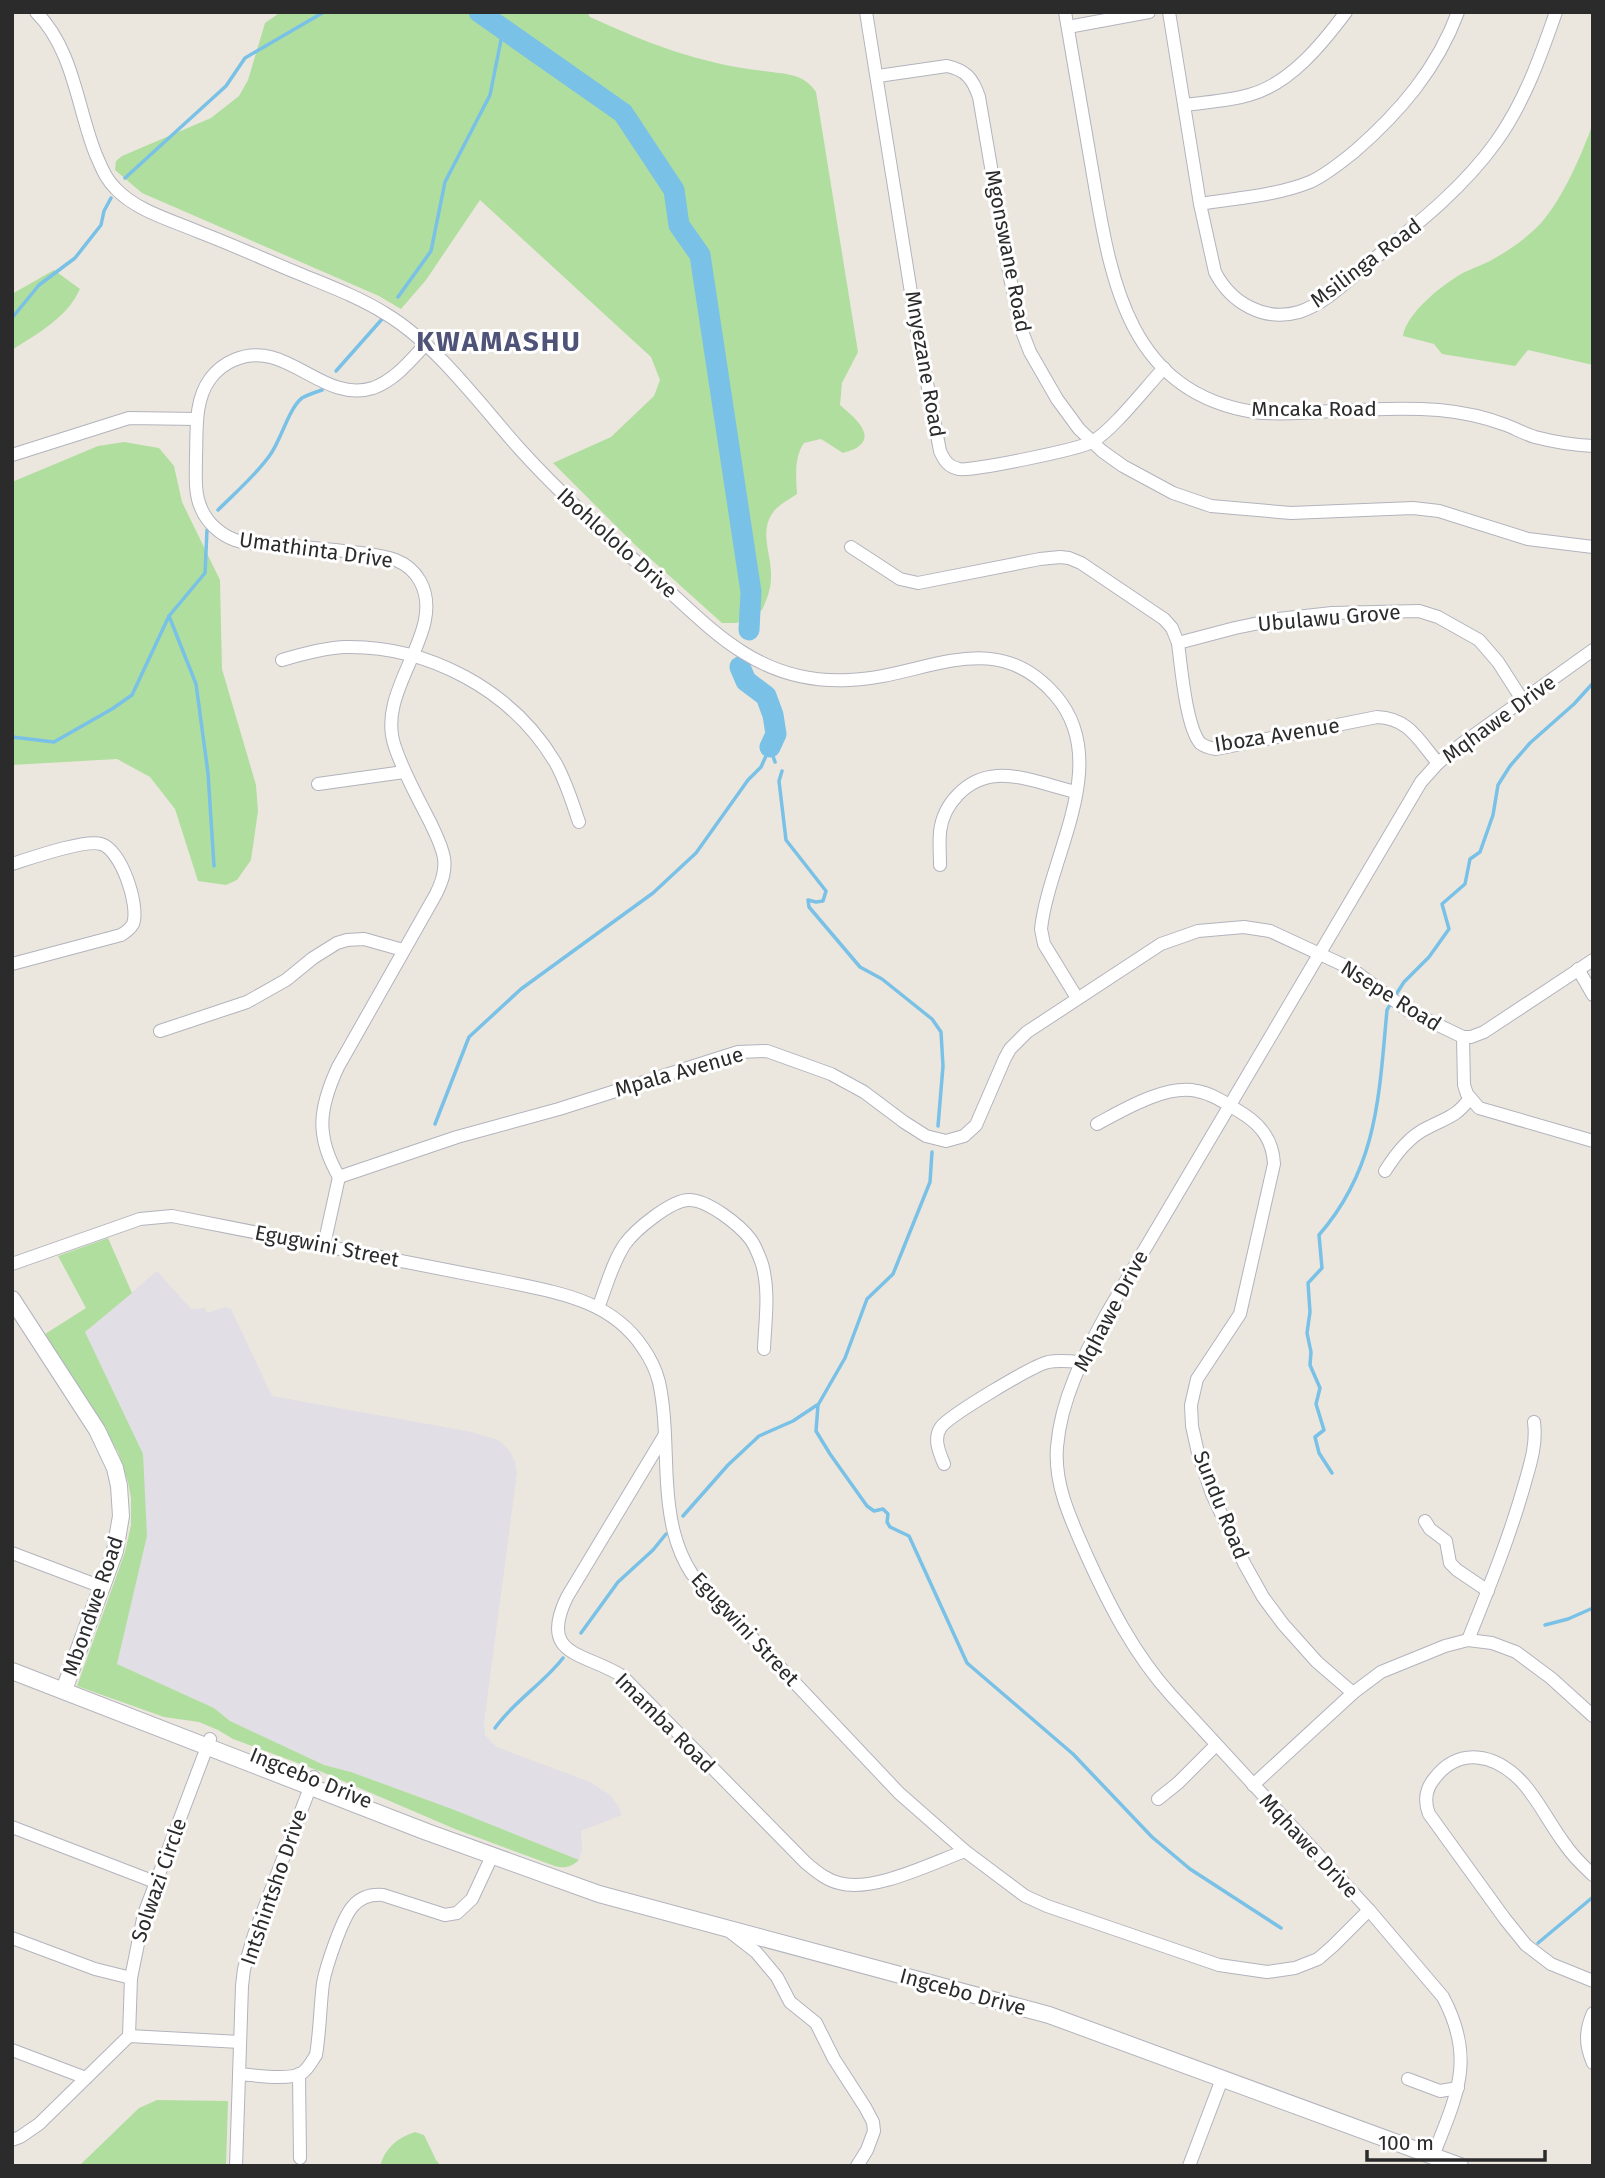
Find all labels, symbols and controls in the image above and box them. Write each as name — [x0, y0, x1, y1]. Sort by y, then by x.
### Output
street label: Mgonswane Road — [979, 167, 1037, 335]
street label: Msilinga Road — [1305, 213, 1427, 313]
street label: Mnyezane Road — [899, 289, 951, 439]
district label: KWAMASHU — [416, 325, 582, 358]
street label: Mncaka Road — [1251, 396, 1377, 422]
street label: Ibohlololo Drive — [551, 482, 683, 604]
street label: Umathinta Drive — [237, 526, 395, 574]
street label: Ubulawu Grove — [1256, 599, 1402, 637]
street label: Mqhawe Drive — [1437, 669, 1561, 769]
street label: Iboza Avenue — [1213, 712, 1341, 758]
street label: Nsepe Road — [1336, 955, 1446, 1037]
street label: Mpala Avenue — [612, 1041, 746, 1103]
street label: Egugwini Street — [253, 1219, 402, 1273]
street label: Mqhawe Drive — [1068, 1246, 1154, 1376]
street label: Sundu Road — [1187, 1447, 1255, 1563]
street label: Mbondwe Road — [57, 1533, 129, 1679]
street label: Egugwini Street — [686, 1567, 805, 1692]
street label: Imamba Road — [609, 1667, 721, 1779]
street label: Ingcebo Drive — [246, 1742, 376, 1814]
street label: Mqhawe Drive — [1254, 1788, 1364, 1904]
street label: Intshintsho Drive — [235, 1806, 313, 1968]
street label: Solwazi Circle — [126, 1815, 192, 1945]
street label: Ingcebo Drive — [897, 1963, 1029, 2021]
scale bar — [1367, 2118, 1546, 2162]
text: 100 m — [1378, 2130, 1434, 2156]

